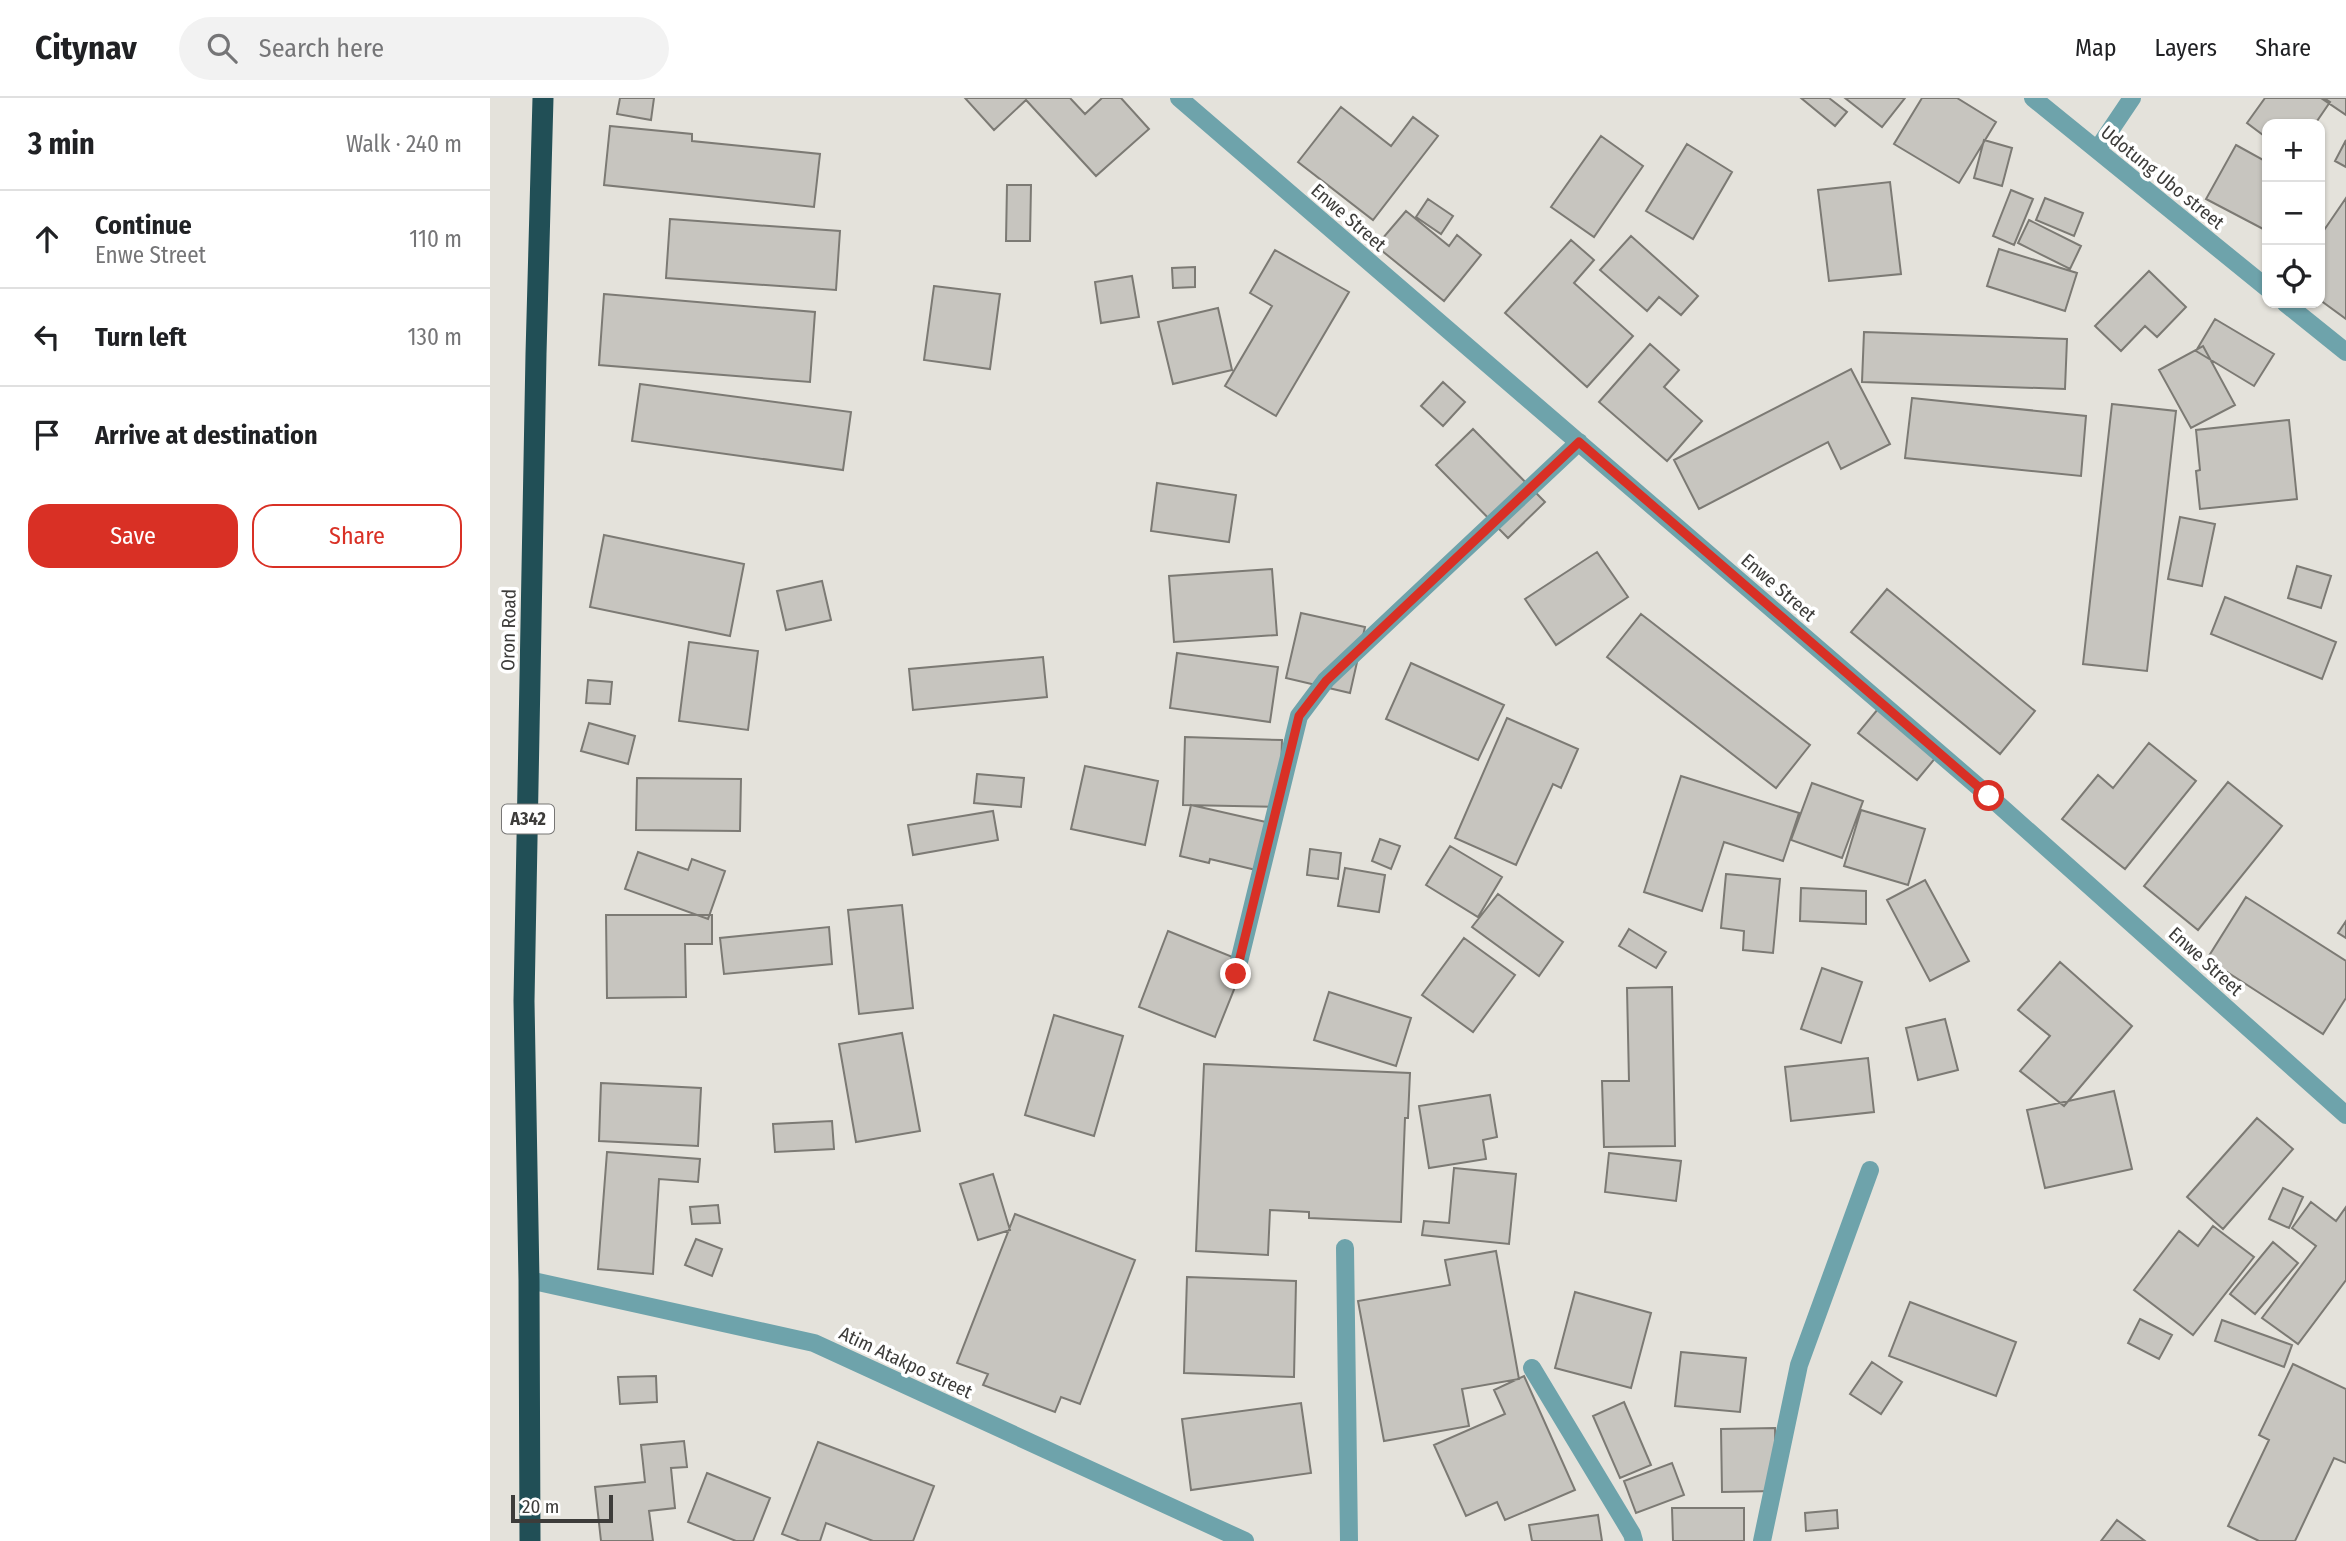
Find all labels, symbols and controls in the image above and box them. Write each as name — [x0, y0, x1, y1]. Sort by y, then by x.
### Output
search box — [179, 17, 669, 80]
text: Citynav — [35, 28, 137, 68]
icon: search — [203, 29, 241, 67]
text: Search here — [259, 33, 384, 64]
text: Map — [2075, 34, 2117, 62]
text: Layers — [2155, 34, 2217, 62]
text: Share — [2255, 34, 2311, 62]
map controls — [2262, 119, 2325, 308]
button: + — [2262, 119, 2325, 182]
street label: Udotung Ubo street — [2096, 121, 2230, 235]
text: 3 min — [28, 126, 95, 162]
text: Walk · 240 m — [346, 130, 462, 158]
street label: Enwe Street — [1306, 179, 1391, 257]
button: − — [2262, 182, 2325, 245]
text: Continue — [95, 210, 192, 241]
icon: ahead — [28, 220, 66, 258]
text: 110 m — [409, 225, 462, 253]
text: Enwe Street — [95, 241, 206, 269]
button: locate — [2262, 245, 2325, 308]
icon: left — [28, 318, 66, 356]
text: Turn left — [95, 322, 187, 353]
text: 130 m — [408, 323, 462, 351]
icon: arrive — [28, 416, 66, 454]
text: Arrive at destination — [95, 420, 318, 451]
button: Save — [28, 504, 238, 568]
button: Share — [252, 504, 462, 568]
street label: Enwe Street — [1736, 549, 1821, 627]
street label: Oron Road — [496, 589, 521, 671]
route start — [1973, 780, 2004, 811]
road number: A342 — [502, 804, 554, 834]
street label: Enwe Street — [2164, 922, 2248, 1001]
route end — [1220, 958, 1251, 989]
street label: Atim Atakpo street — [836, 1322, 977, 1404]
scale bar — [511, 1492, 612, 1524]
text: 20 m — [522, 1495, 559, 1518]

